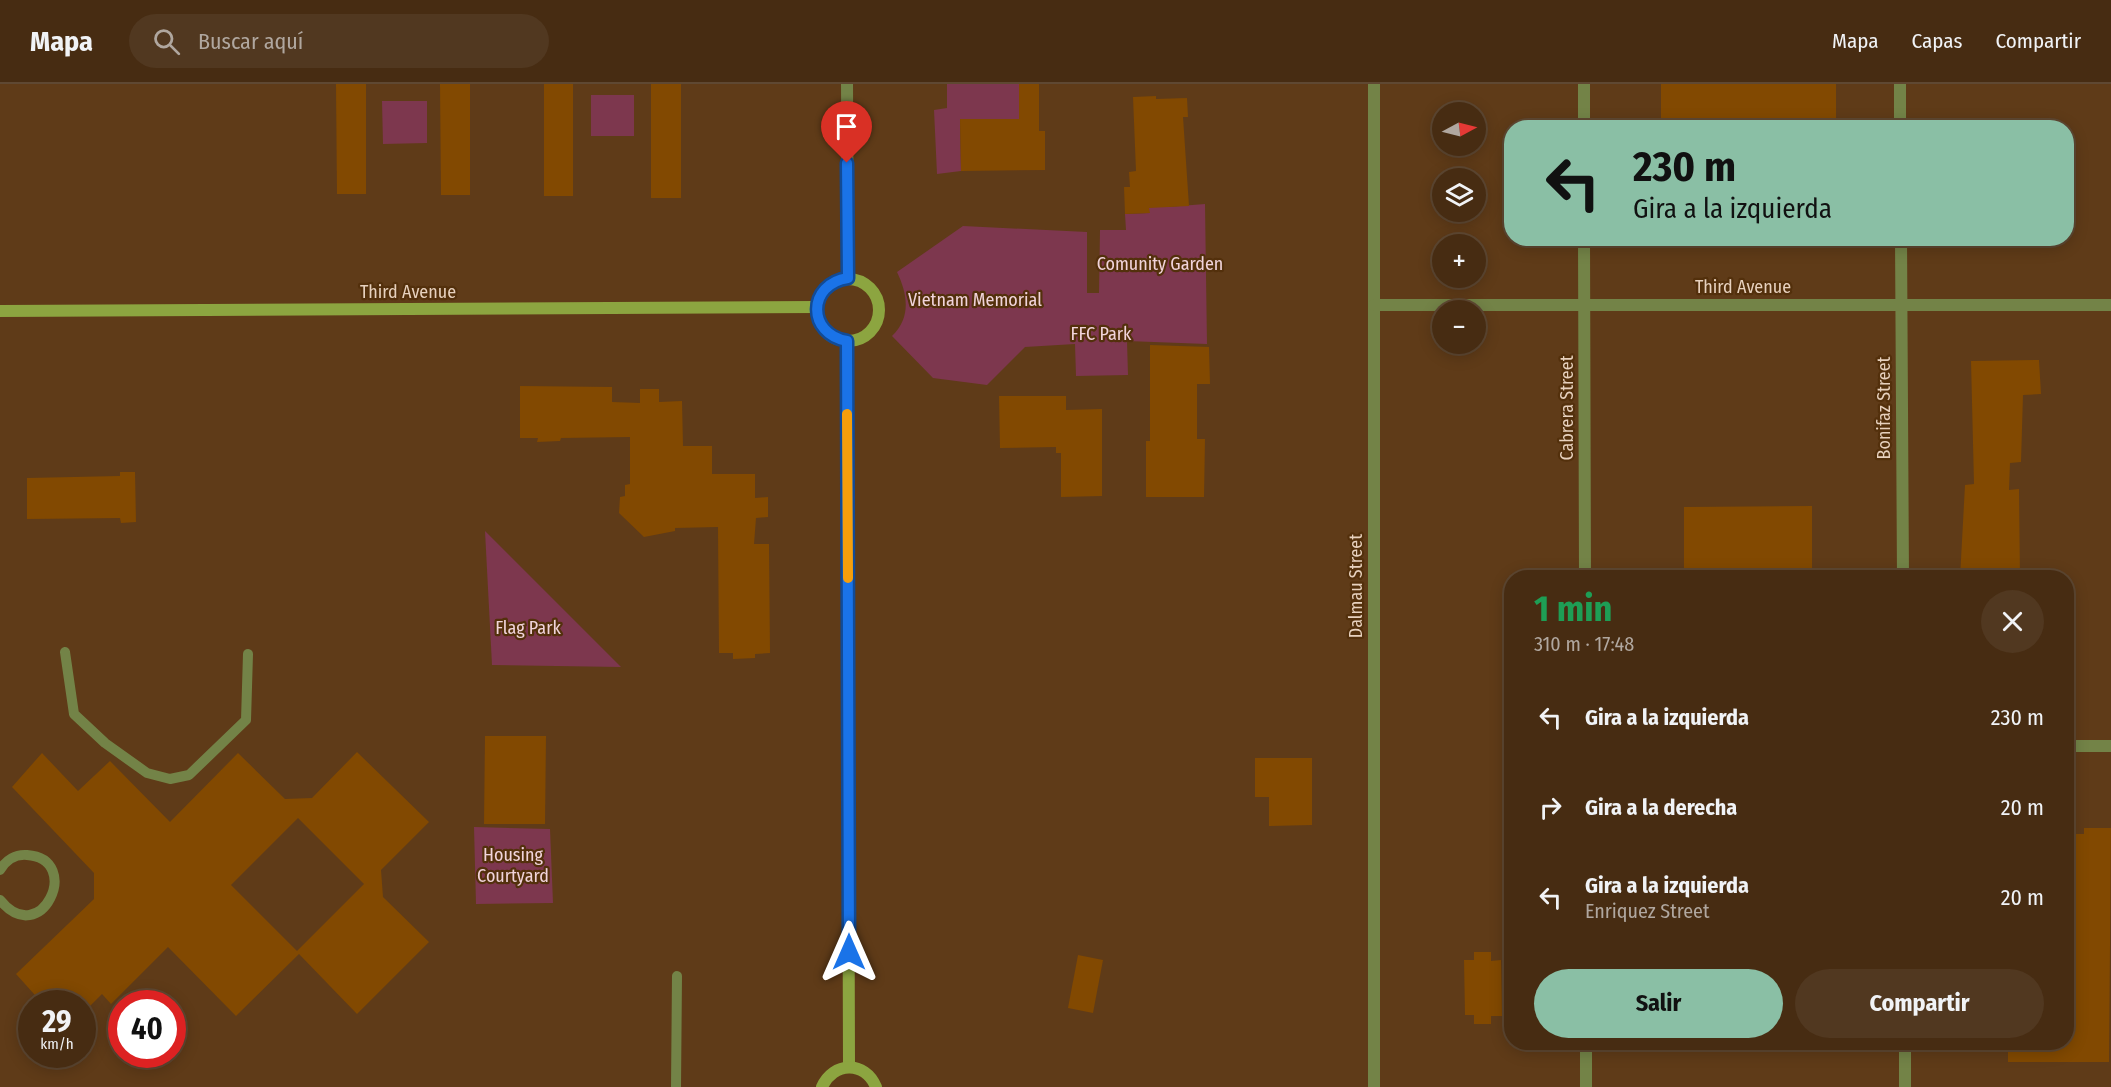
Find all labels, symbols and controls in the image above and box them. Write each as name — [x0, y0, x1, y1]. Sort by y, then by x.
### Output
search box — [129, 14, 549, 68]
text: Mapa — [30, 25, 93, 58]
icon: search — [150, 25, 183, 58]
text: Buscar aquí — [198, 28, 303, 55]
text: Mapa — [1832, 28, 1879, 54]
text: Capas — [1912, 28, 1962, 54]
text: Compartir — [1995, 28, 2081, 54]
pin — [821, 101, 872, 163]
north arrow — [1432, 102, 1486, 156]
map controls — [1432, 102, 1486, 354]
icon: arrive — [830, 110, 863, 143]
text: 230 m — [1633, 142, 1736, 192]
icon: left — [1534, 144, 1612, 222]
button: layers — [1432, 168, 1486, 222]
text: Gira a la izquierda — [1633, 193, 1832, 225]
button: + — [1432, 234, 1486, 288]
park label: Comunity Garden — [1097, 253, 1223, 275]
street label: Third Avenue — [1695, 276, 1791, 298]
street label: Third Avenue — [360, 281, 456, 303]
park label: Vietnam Memorial — [908, 289, 1042, 311]
button: − — [1432, 300, 1486, 354]
park label: FFC Park — [1071, 323, 1132, 345]
street label: Cabrera Street — [1556, 355, 1578, 461]
street label: Bonifaz Street — [1873, 356, 1895, 459]
street label: Dalmau Street — [1345, 534, 1367, 638]
text: 1 min — [1534, 587, 1612, 631]
button: close — [1981, 590, 2044, 653]
park label: Flag Park — [495, 617, 561, 639]
text: 310 m · 17:48 — [1534, 632, 1634, 656]
icon: left — [1534, 701, 1567, 734]
text: Gira a la izquierda — [1585, 704, 1749, 731]
text: 230 m — [1991, 704, 2044, 731]
icon: right — [1534, 791, 1567, 824]
text: Gira a la derecha — [1585, 794, 1737, 821]
text: 20 m — [2001, 794, 2044, 821]
park label: Housing Courtyard — [477, 844, 549, 887]
text: Gira a la izquierda — [1585, 872, 1749, 899]
icon: left — [1534, 881, 1567, 914]
text: 20 m — [2001, 884, 2044, 911]
text: Enriquez Street — [1585, 899, 1709, 923]
position arrow — [817, 920, 881, 984]
button: Salir — [1534, 969, 1783, 1038]
button: Compartir — [1795, 969, 2044, 1038]
speed limit sign: 40 — [108, 990, 186, 1068]
text: 29 — [42, 1004, 72, 1040]
text: km/h — [40, 1035, 74, 1053]

